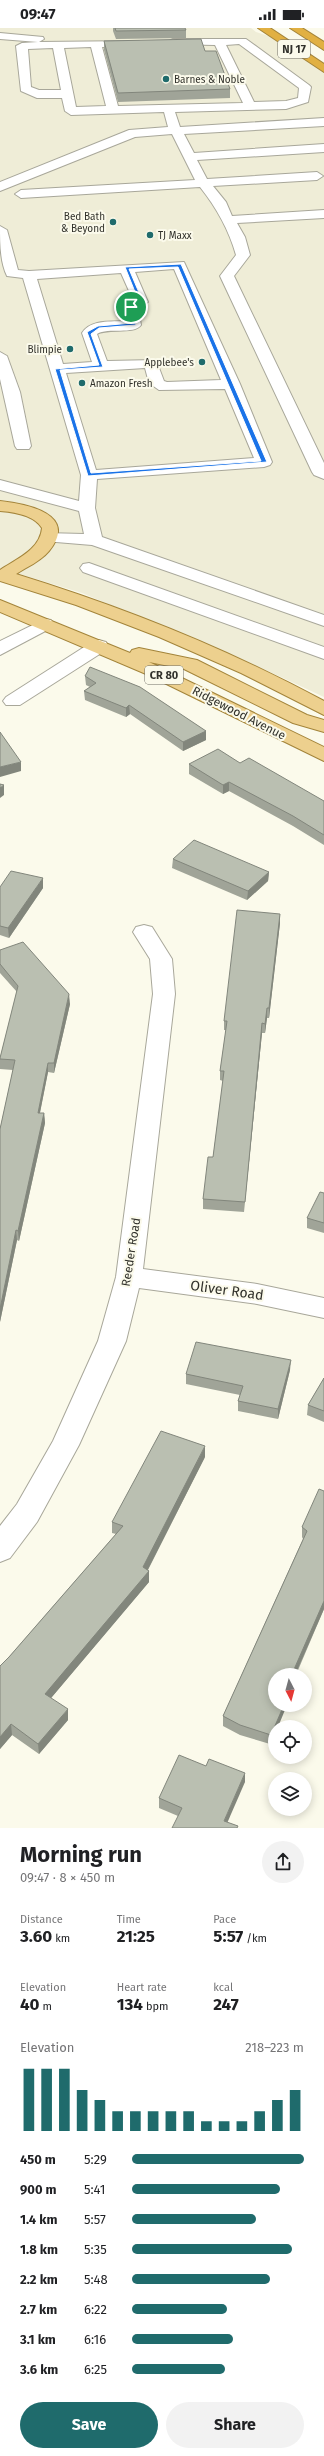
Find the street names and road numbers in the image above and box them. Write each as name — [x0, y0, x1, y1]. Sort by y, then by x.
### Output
road number: NJ 17 — [278, 40, 310, 58]
road number: CR 80 — [145, 666, 183, 684]
street label: Ridgewood Avenue — [190, 683, 288, 743]
street label: Reeder Road — [119, 1217, 143, 1287]
street label: Oliver Road — [189, 1277, 265, 1304]

